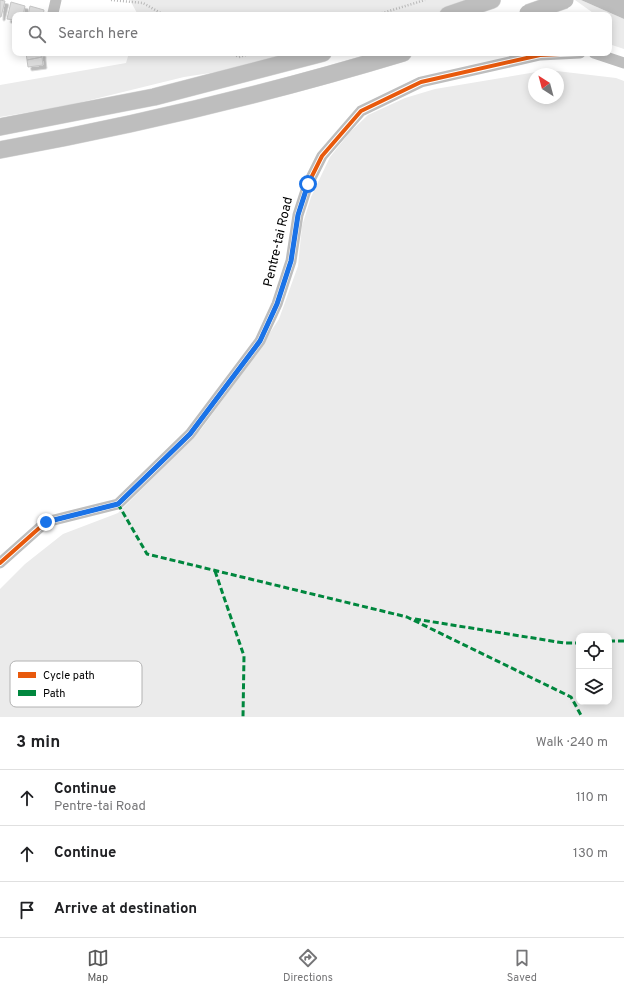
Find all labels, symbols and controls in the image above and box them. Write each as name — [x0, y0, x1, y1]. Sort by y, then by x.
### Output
search box — [12, 12, 612, 56]
icon: search — [26, 23, 48, 45]
text: Search here — [58, 25, 138, 44]
north arrow — [528, 68, 564, 104]
route start — [299, 175, 317, 193]
street label: Pentre-tai Road — [261, 195, 297, 289]
route end — [37, 513, 55, 531]
map controls — [576, 633, 612, 705]
button: locate — [576, 633, 612, 669]
legend — [10, 661, 142, 707]
text: Cycle path — [43, 669, 95, 683]
button: layers — [576, 669, 612, 705]
text: Path — [43, 687, 65, 701]
text: 3 min — [16, 732, 60, 754]
text: Walk · 240 m — [536, 735, 608, 751]
text: Continue — [54, 780, 116, 799]
icon: ahead — [16, 787, 38, 809]
text: 110 m — [576, 790, 608, 806]
text: Pentre-tai Road — [54, 799, 146, 815]
icon: ahead — [16, 843, 38, 865]
text: Continue — [54, 844, 116, 863]
text: 130 m — [573, 846, 608, 862]
icon: arrive — [16, 899, 38, 921]
text: Arrive at destination — [54, 900, 197, 919]
tab: Map — [87, 947, 109, 985]
tab: Directions — [283, 947, 333, 985]
tab: Saved — [507, 947, 537, 985]

